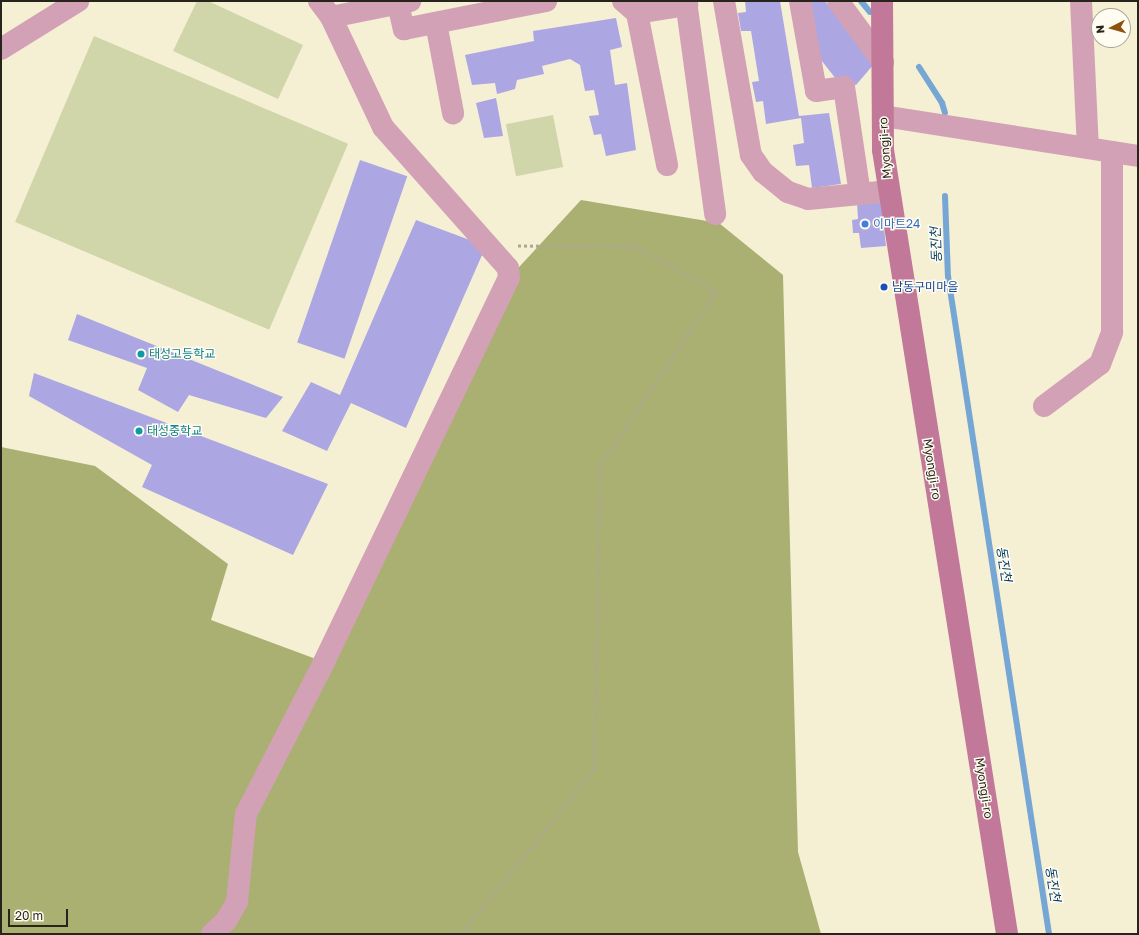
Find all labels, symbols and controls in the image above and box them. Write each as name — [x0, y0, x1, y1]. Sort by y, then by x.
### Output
north arrow — [1091, 8, 1131, 48]
text: N — [1093, 24, 1106, 34]
street label: Myongji-ro — [876, 117, 894, 179]
place label: 이마트24 — [873, 217, 920, 231]
marker: 이마트24 — [860, 219, 870, 229]
water label: 동진천 — [928, 227, 944, 263]
place label: 남동구미마을 — [892, 280, 958, 294]
marker: 남동구미마을 — [879, 282, 889, 292]
place label: 태성고등학교 — [149, 347, 215, 361]
marker: 태성고등학교 — [136, 349, 146, 359]
place label: 태성중학교 — [147, 424, 202, 438]
marker: 태성중학교 — [134, 426, 144, 436]
street label: Myongji-ro — [920, 437, 944, 501]
water label: 동진천 — [993, 545, 1015, 583]
street label: Myongji-ro — [972, 756, 996, 820]
water label: 동진천 — [1042, 865, 1064, 903]
scale bar — [10, 901, 70, 927]
text: 20 m — [15, 908, 43, 923]

